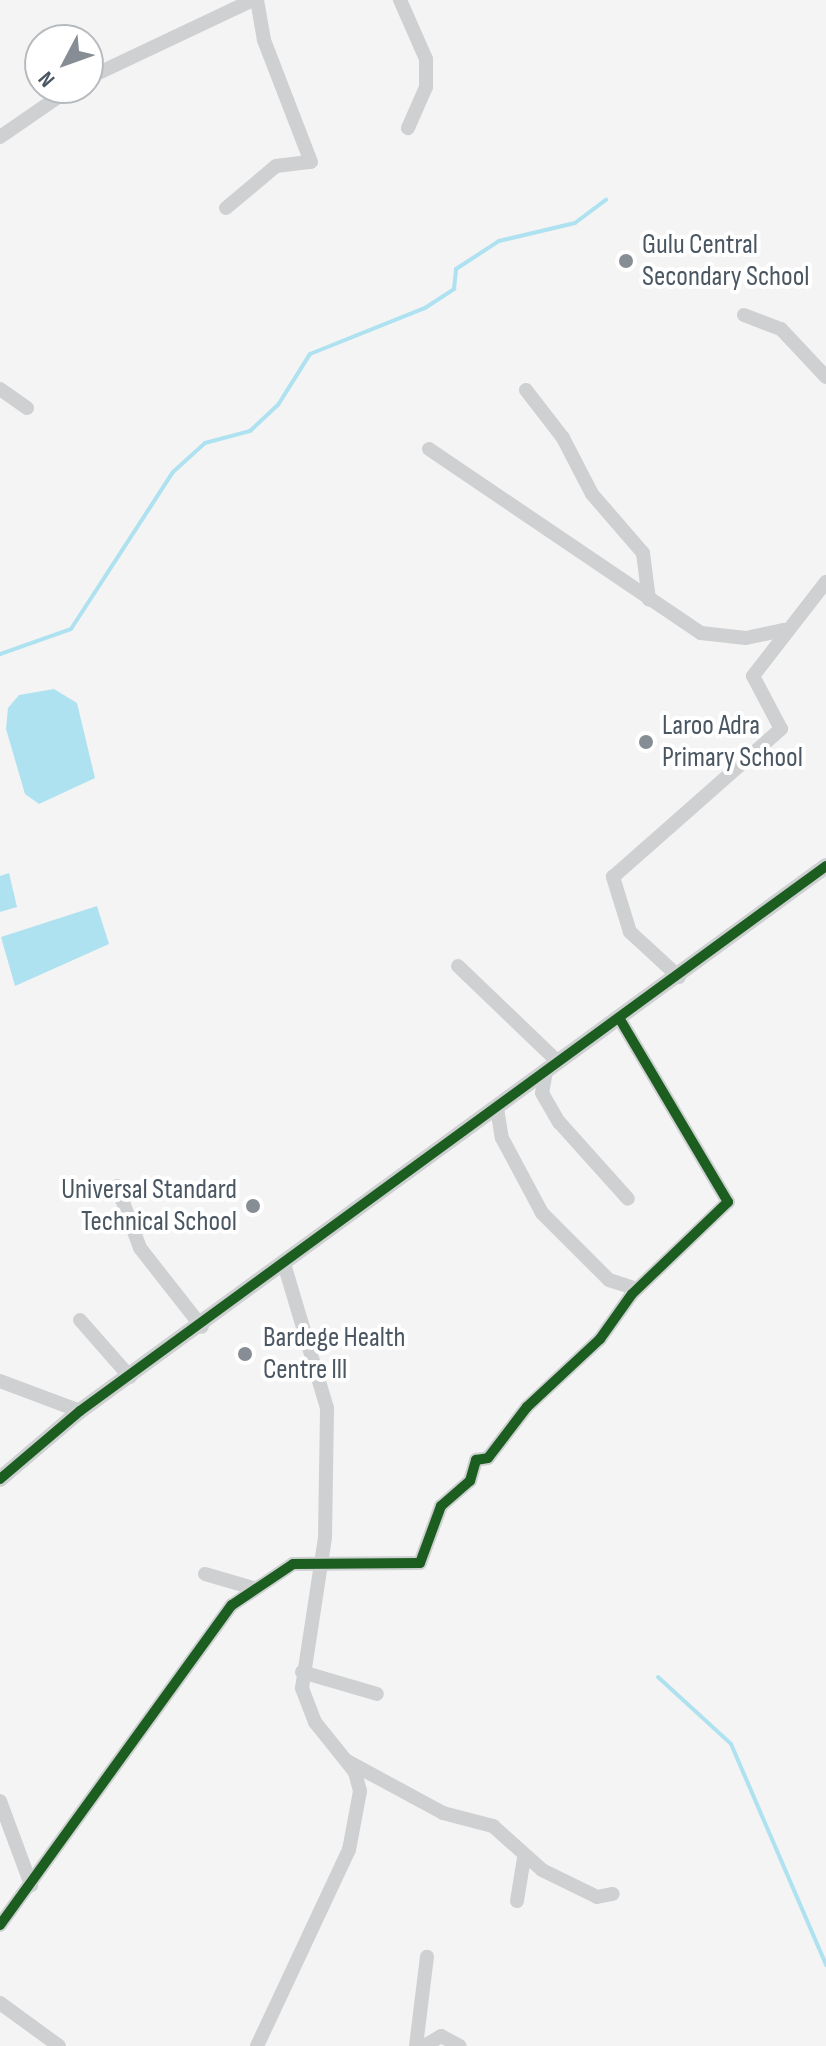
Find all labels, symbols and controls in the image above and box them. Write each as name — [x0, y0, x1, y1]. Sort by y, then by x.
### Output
north arrow — [24, 24, 104, 104]
text: N — [33, 65, 61, 92]
place label: Gulu Central Secondary School — [642, 228, 810, 294]
marker: Gulu Central Secondary School — [617, 252, 635, 270]
place label: Laroo Adra Primary School — [662, 709, 803, 775]
marker: Laroo Adra Primary School — [637, 733, 655, 751]
place label: Universal Standard Technical School — [61, 1173, 237, 1239]
marker: Universal Standard Technical School — [244, 1197, 262, 1215]
place label: Bardege Health Centre lll — [263, 1321, 406, 1387]
marker: Bardege Health Centre lll — [234, 1343, 256, 1365]

